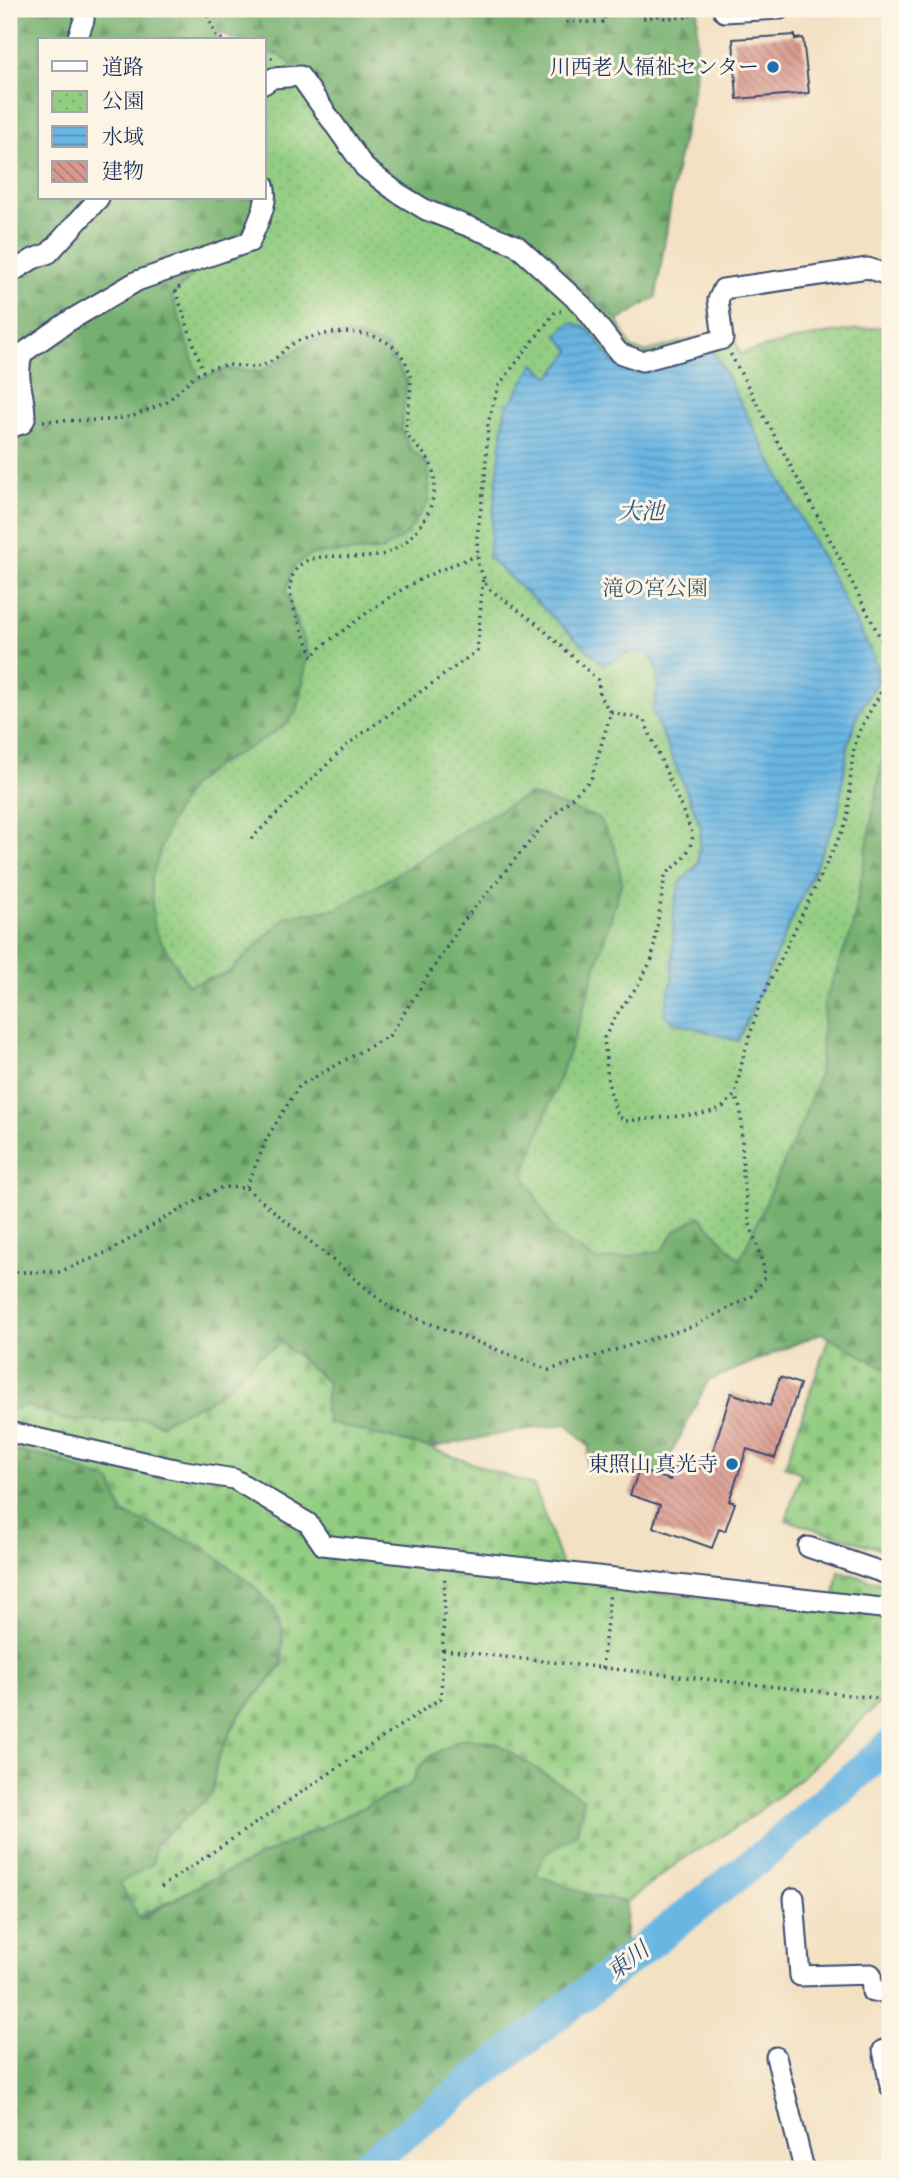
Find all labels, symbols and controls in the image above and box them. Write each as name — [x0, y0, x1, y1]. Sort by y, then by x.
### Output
legend — [38, 38, 266, 200]
text: 道路 — [102, 53, 144, 81]
place label: 川西老人福祉センター — [550, 53, 759, 81]
marker: 川西老人福祉センター — [765, 59, 781, 75]
text: 公園 — [102, 87, 144, 115]
text: 水域 — [102, 123, 144, 151]
text: 建物 — [102, 157, 144, 185]
water label: 大池 — [618, 496, 667, 527]
park label: 滝の宮公園 — [603, 574, 708, 602]
place label: 東照山 真光寺 — [588, 1450, 718, 1478]
marker: 東照山 真光寺 — [724, 1456, 740, 1472]
water label: 東川 — [600, 1933, 658, 1987]

